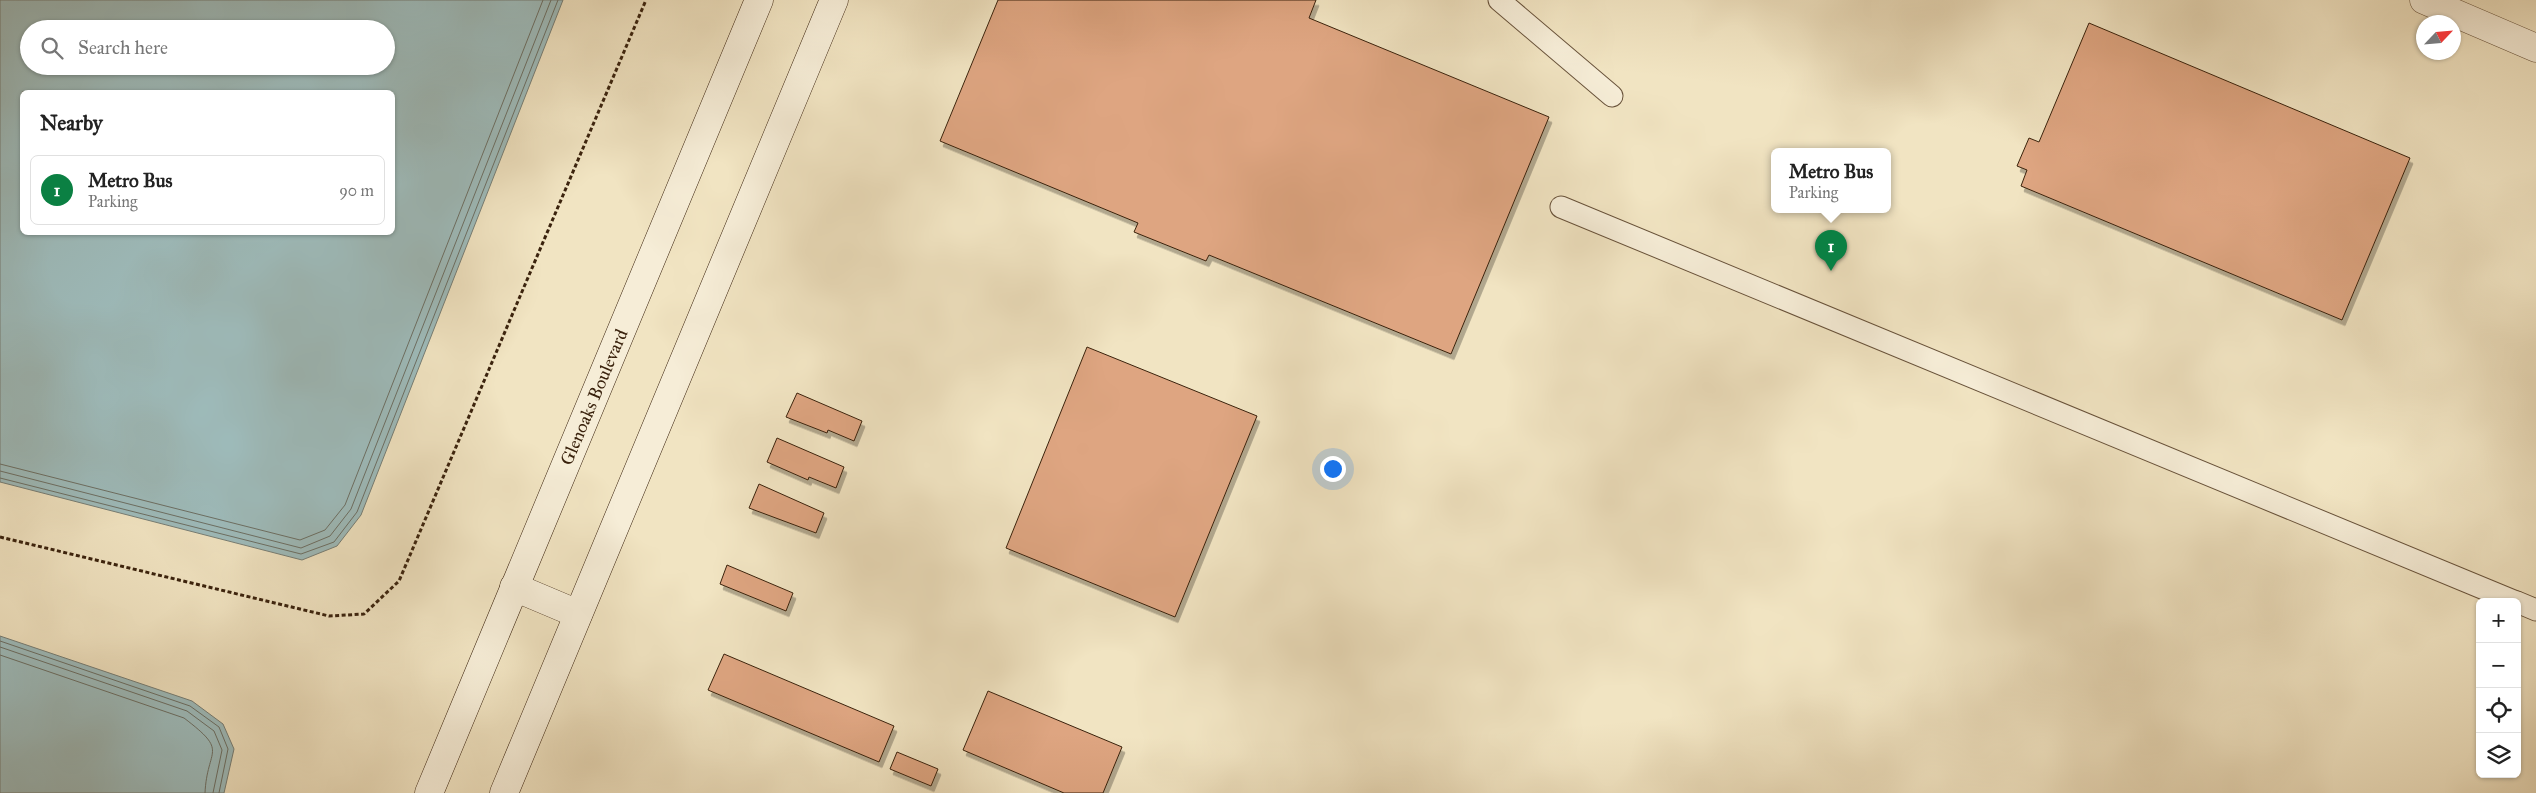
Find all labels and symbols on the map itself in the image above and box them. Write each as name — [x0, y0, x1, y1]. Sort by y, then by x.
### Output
north arrow — [2416, 15, 2461, 60]
pin: 1 — [1815, 230, 1847, 271]
street label: Glenoaks Boulevard — [555, 326, 633, 468]
your location — [1320, 456, 1346, 482]

